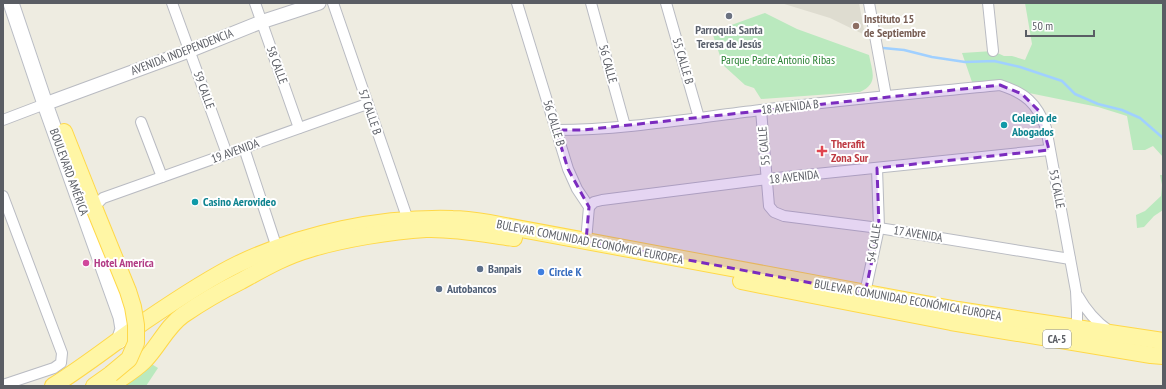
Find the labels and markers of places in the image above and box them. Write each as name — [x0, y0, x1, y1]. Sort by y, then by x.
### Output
marker: Parroquia Santa Teresa de Jesús — [724, 11, 734, 21]
place label: Instituto 15 de Septiembre — [864, 11, 926, 40]
marker: Instituto 15 de Septiembre — [851, 21, 861, 31]
place label: Parroquia Santa Teresa de Jesús — [695, 22, 763, 51]
place label: Colegio de Abogados — [1011, 110, 1057, 139]
marker: Colegio de Abogados — [999, 120, 1009, 130]
place label: Therafit Zona Sur — [831, 136, 869, 165]
marker: Therafit Zona Sur — [816, 145, 828, 157]
place label: Casino Aerovideo — [203, 194, 277, 209]
marker: Casino Aerovideo — [190, 197, 200, 207]
place label: Hotel America — [94, 255, 154, 270]
marker: Hotel America — [81, 258, 91, 268]
place label: Banpais — [488, 261, 521, 276]
marker: Banpais — [475, 264, 485, 274]
place label: Circle K — [549, 264, 582, 279]
marker: Circle K — [536, 267, 546, 277]
place label: Autobancos — [446, 281, 496, 296]
marker: Autobancos — [434, 284, 444, 294]

